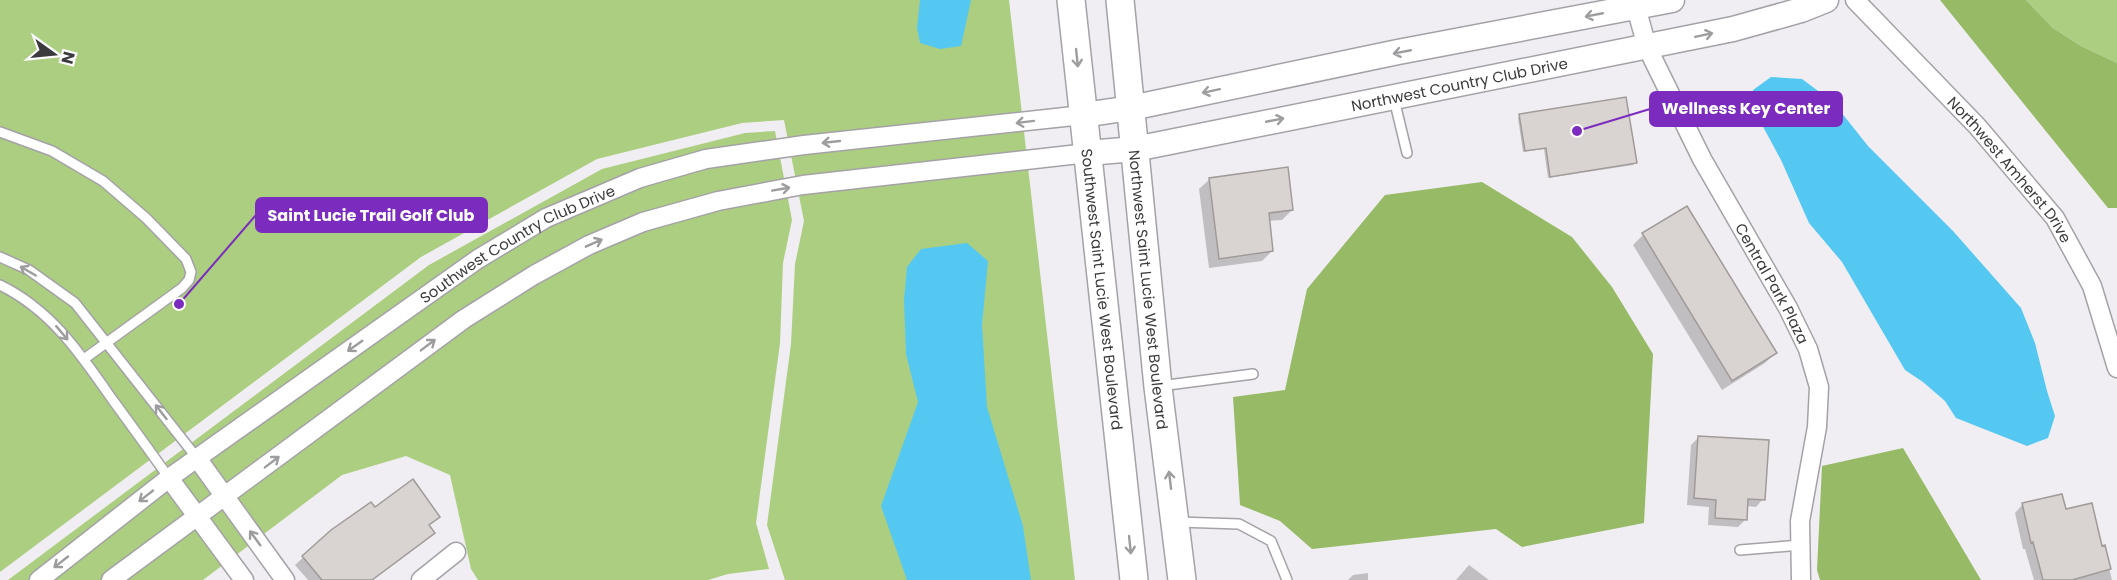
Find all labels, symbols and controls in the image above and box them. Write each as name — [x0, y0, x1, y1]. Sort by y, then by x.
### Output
one-way arrow — [1584, 10, 1604, 21]
north arrow — [24, 24, 84, 84]
one-way arrow — [1694, 29, 1713, 40]
one-way arrow — [1393, 47, 1412, 58]
one-way arrow — [1072, 48, 1083, 68]
text: N — [55, 49, 81, 67]
street label: Northwest Country Club Drive — [1349, 52, 1570, 116]
one-way arrow — [1202, 86, 1221, 98]
callout: Wellness Key Center — [1650, 92, 1842, 126]
street label: Northwest Amherst Drive — [1943, 92, 2077, 246]
text: Wellness Key Center — [1662, 97, 1830, 120]
one-way arrow — [1265, 114, 1284, 125]
one-way arrow — [1016, 116, 1036, 127]
one-way arrow — [822, 137, 842, 148]
street label: Southwest Saint Lucie West Boulevard — [1077, 147, 1128, 431]
street label: Northwest Saint Lucie West Boulevard — [1124, 149, 1174, 431]
street label: Southwest Country Club Drive — [415, 179, 618, 308]
one-way arrow — [770, 183, 790, 194]
callout: Saint Lucie Trail Golf Club — [256, 198, 487, 232]
text: Saint Lucie Trail Golf Club — [268, 204, 475, 227]
street label: Central Park Plaza — [1730, 219, 1814, 347]
one-way arrow — [585, 237, 603, 249]
one-way arrow — [20, 265, 37, 277]
one-way arrow — [56, 325, 69, 341]
one-way arrow — [420, 339, 436, 351]
one-way arrow — [348, 340, 364, 352]
one-way arrow — [155, 404, 168, 420]
one-way arrow — [263, 455, 279, 468]
one-way arrow — [1164, 471, 1175, 491]
one-way arrow — [138, 490, 154, 502]
one-way arrow — [249, 531, 261, 547]
one-way arrow — [1125, 535, 1136, 554]
one-way arrow — [54, 556, 70, 569]

